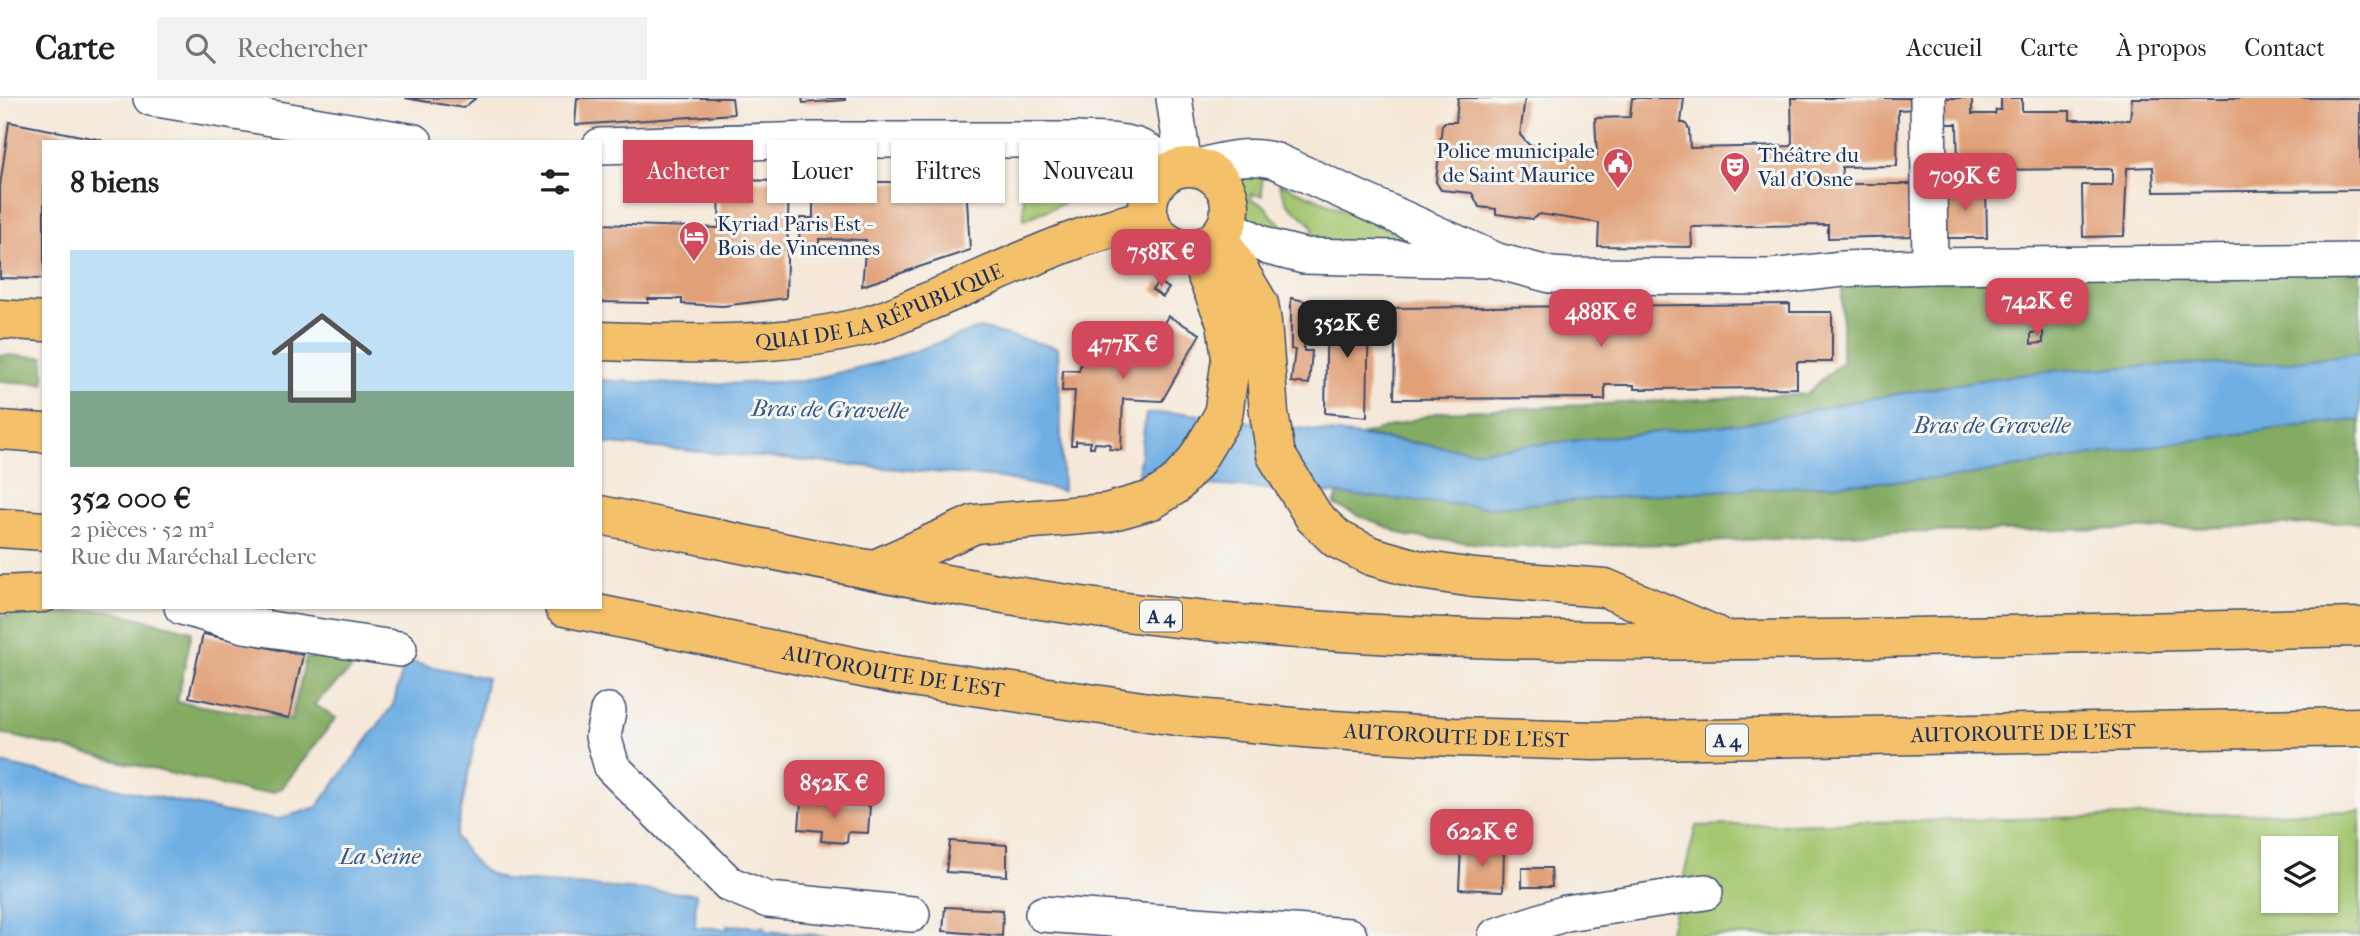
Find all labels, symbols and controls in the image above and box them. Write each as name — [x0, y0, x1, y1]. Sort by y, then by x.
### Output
search box — [157, 17, 647, 80]
text: Carte — [35, 29, 115, 68]
icon: search — [181, 29, 219, 67]
text: Rechercher — [237, 33, 368, 64]
text: Accueil — [1907, 34, 1982, 62]
text: Carte — [2020, 34, 2078, 62]
text: À propos — [2116, 34, 2206, 62]
text: Contact — [2244, 34, 2325, 62]
place label: Police municipale de Saint Maurice — [1436, 139, 1595, 187]
chip: Acheter — [623, 140, 753, 203]
chip: Louer — [767, 140, 877, 203]
chip: Filtres — [891, 140, 1005, 203]
chip: Nouveau — [1019, 140, 1158, 203]
place label: Théâtre du Val d’Osne — [1757, 143, 1859, 191]
public building icon: Police municipale de Saint Maurice — [1601, 146, 1635, 190]
theatre icon: Théâtre du Val d’Osne — [1718, 150, 1752, 194]
pin: 709K € — [1908, 153, 2022, 213]
text: 709K € — [1929, 162, 2001, 189]
icon: filters — [536, 163, 574, 201]
text: 8 biens — [70, 165, 159, 200]
place label: Kyriad Paris Est - Bois de Vincennes — [717, 212, 880, 260]
hotel icon: Kyriad Paris Est - Bois de Vincennes — [677, 219, 711, 263]
pin: 758K € — [1104, 230, 1218, 289]
text: 758K € — [1127, 238, 1195, 265]
street label: QUAI DE LA RÉPUBLIQUE — [755, 259, 1007, 354]
pin: 742K € — [1980, 278, 2094, 338]
text: 742K € — [2001, 287, 2073, 314]
pin: 488K € — [1544, 289, 1658, 349]
icon: home — [259, 295, 385, 421]
text: 488K € — [1565, 298, 1637, 325]
pin: 352K € — [1290, 300, 1404, 360]
text: 352K € — [1314, 309, 1380, 336]
pin: 477K € — [1066, 322, 1180, 381]
text: 477K € — [1088, 330, 1158, 357]
water label: Bras de Gravelle — [750, 395, 909, 424]
water label: Bras de Gravelle — [1912, 412, 2071, 439]
text: 352 000 € — [70, 481, 191, 516]
text: 2 pièces · 52 m² — [70, 516, 214, 543]
text: Rue du Maréchal Leclerc — [70, 543, 316, 570]
road number: A 4 — [1140, 601, 1182, 632]
street label: AUTOROUTE DE L’EST — [779, 640, 1007, 703]
street label: AUTOROUTE DE L’EST — [1342, 719, 1570, 752]
street label: AUTOROUTE DE L’EST — [1909, 719, 2137, 747]
road number: A 4 — [1706, 724, 1748, 755]
pin: 852K € — [777, 760, 891, 820]
text: 852K € — [800, 769, 868, 796]
pin: 622K € — [1425, 810, 1539, 869]
text: 622K € — [1446, 818, 1518, 845]
map controls — [2261, 836, 2338, 913]
button: layers — [2261, 836, 2338, 913]
water label: La Seine — [337, 843, 421, 870]

